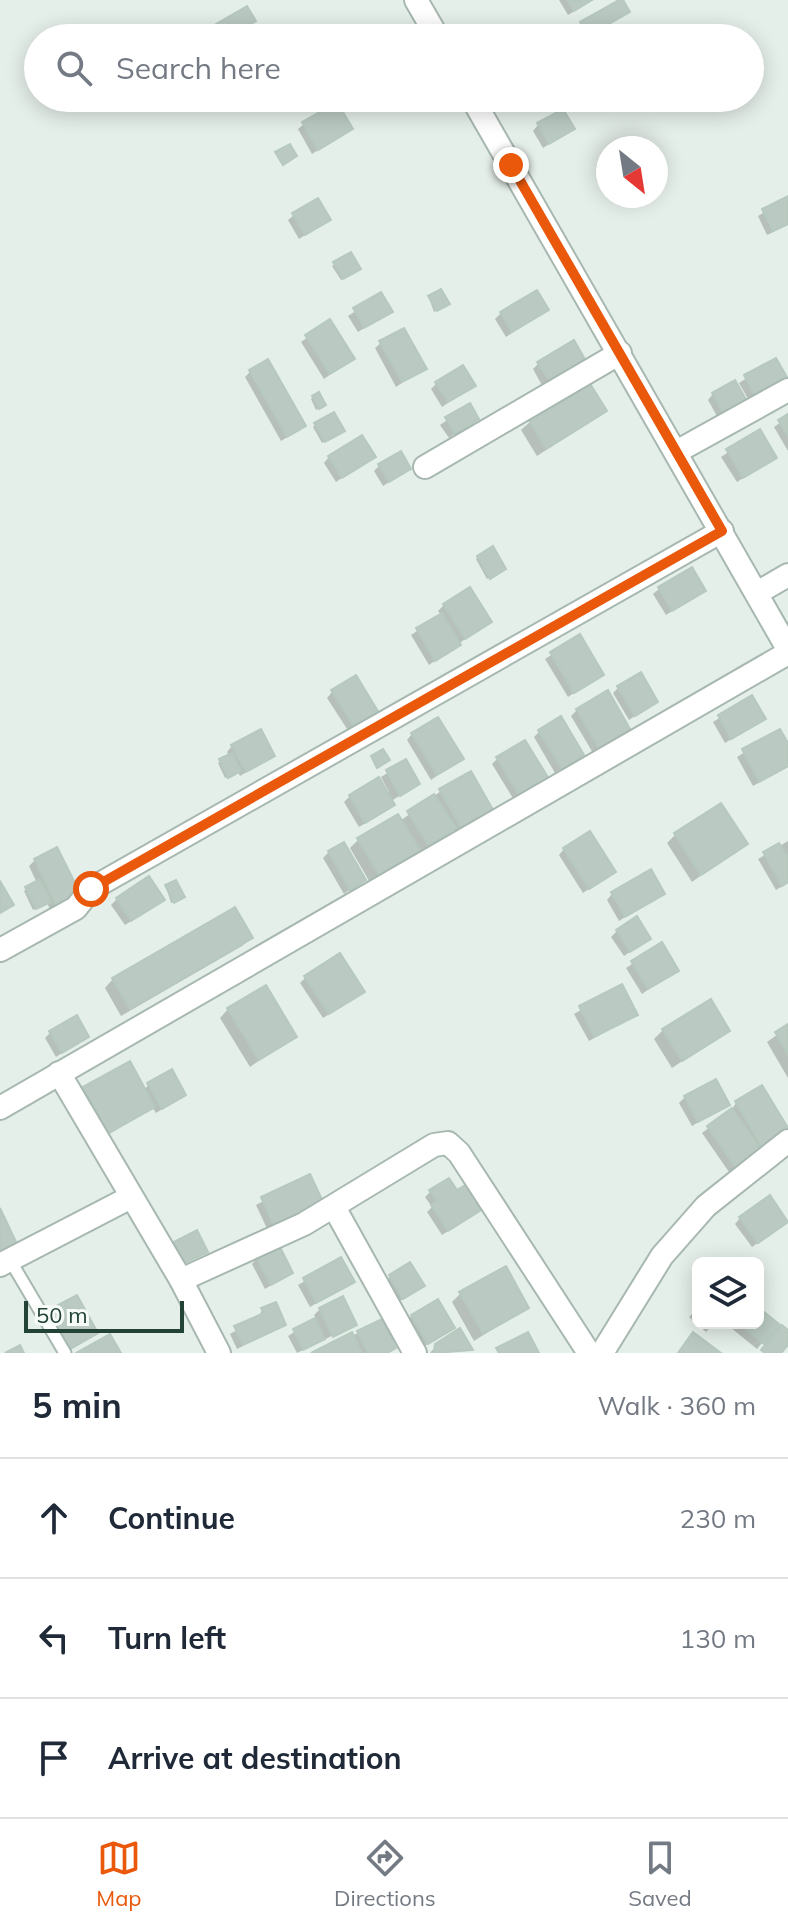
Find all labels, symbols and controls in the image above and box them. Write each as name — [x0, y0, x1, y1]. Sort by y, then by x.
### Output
search box — [24, 24, 764, 112]
icon: search — [52, 46, 96, 90]
text: Search here — [116, 49, 281, 87]
north arrow — [596, 136, 668, 208]
route end — [493, 147, 529, 183]
route start — [73, 871, 109, 907]
map controls — [692, 1257, 764, 1329]
button: layers — [692, 1257, 764, 1329]
scale bar — [24, 1297, 184, 1333]
text: 50 m — [36, 1301, 87, 1329]
text: 5 min — [32, 1384, 122, 1427]
text: Walk · 360 m — [597, 1389, 756, 1422]
icon: ahead — [32, 1496, 76, 1540]
text: Continue — [108, 1499, 235, 1537]
text: 230 m — [680, 1502, 756, 1535]
icon: left — [32, 1616, 76, 1660]
text: Turn left — [108, 1619, 226, 1657]
text: 130 m — [680, 1622, 756, 1655]
icon: arrive — [32, 1736, 76, 1780]
text: Arrive at destination — [108, 1739, 402, 1777]
tab: Map — [96, 1836, 142, 1912]
tab: Directions — [334, 1836, 436, 1912]
tab: Saved — [628, 1836, 692, 1912]

